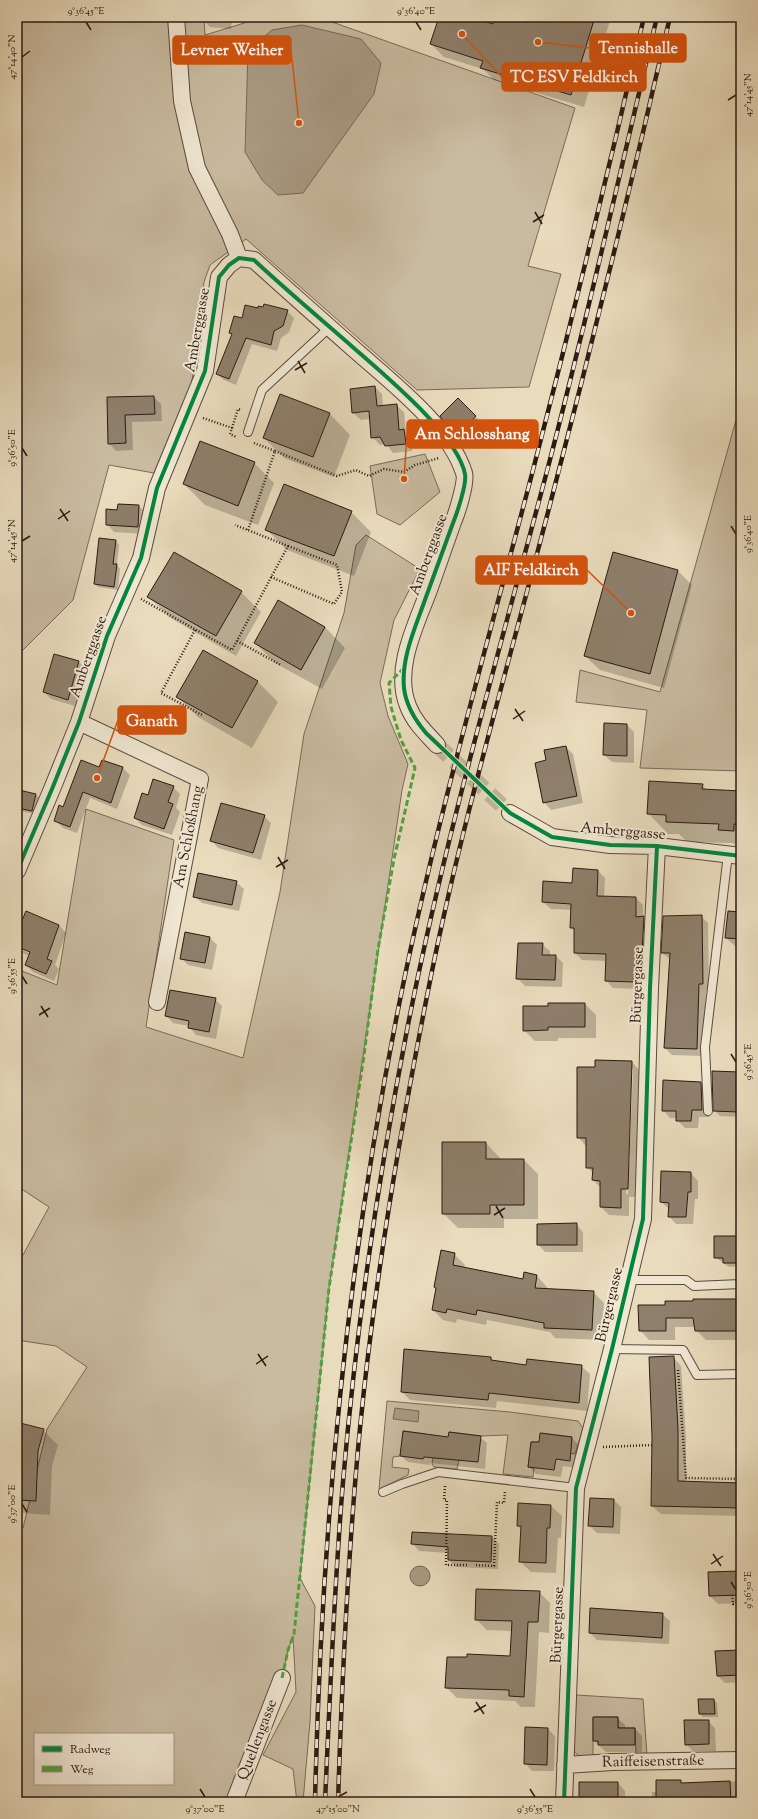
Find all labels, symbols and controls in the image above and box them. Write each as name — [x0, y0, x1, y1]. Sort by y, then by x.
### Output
text: 9°36'45"E — [68, 4, 104, 19]
text: 9°36'40"E — [397, 4, 435, 19]
callout: Tennishalle — [590, 34, 686, 62]
text: 47°14'40"N — [5, 35, 20, 79]
callout: Levner Weiher — [173, 36, 291, 64]
text: Tennishalle — [598, 38, 679, 61]
text: Levner Weiher — [181, 40, 284, 63]
callout: TC ESV Feldkirch — [502, 63, 646, 91]
text: TC ESV Feldkirch — [510, 67, 639, 90]
text: 47°14'45"N — [741, 73, 756, 117]
street label: Amberggasse — [180, 286, 216, 374]
callout: Am Schlosshang — [407, 420, 538, 448]
text: Am Schlosshang — [414, 424, 530, 447]
text: 9°36'50"E — [5, 429, 20, 467]
street label: Amberggasse — [405, 511, 453, 599]
text: 9°36'40"E — [741, 515, 756, 553]
text: 47°14'45"N — [5, 519, 20, 563]
callout: AIF Feldkirch — [476, 556, 587, 584]
text: AIF Feldkirch — [483, 560, 579, 583]
street label: Amberggasse — [65, 613, 113, 701]
callout: Ganath — [118, 706, 186, 734]
text: Ganath — [126, 711, 179, 734]
street label: Am Schloßhang — [169, 784, 209, 890]
street label: Amberggasse — [579, 818, 667, 846]
street label: Bürgergasse — [626, 946, 650, 1024]
text: 9°36'55"E — [5, 958, 20, 994]
text: 9°36'45"E — [741, 1044, 756, 1080]
street label: Bürgergasse — [591, 1265, 629, 1345]
text: 9°37'00"E — [5, 1485, 20, 1523]
text: 9°36'50"E — [741, 1571, 756, 1609]
street label: Bürgergasse — [546, 1586, 570, 1664]
street label: Quellengasse — [233, 1697, 283, 1783]
legend — [34, 1733, 174, 1785]
text: Radweg — [70, 1741, 111, 1759]
street label: Raiffeisenstraße — [602, 1751, 704, 1773]
text: Weg — [70, 1761, 94, 1779]
text: 9°37'00"E — [186, 1802, 224, 1817]
text: 47°15'00"N — [316, 1802, 360, 1817]
text: 9°36'55"E — [517, 1802, 553, 1817]

